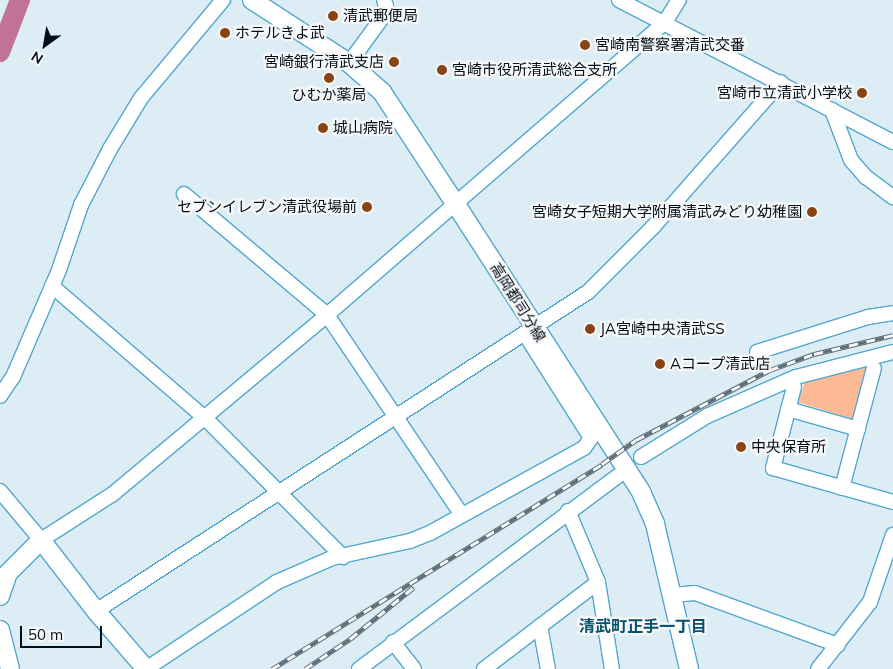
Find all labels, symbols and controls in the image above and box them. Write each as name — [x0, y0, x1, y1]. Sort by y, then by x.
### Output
place label: 清武郵便局 — [343, 7, 418, 25]
marker: 清武郵便局 — [327, 10, 339, 22]
north arrow — [20, 20, 70, 70]
place label: ホテルきよ武 — [235, 24, 325, 42]
marker: ホテルきよ武 — [219, 27, 231, 39]
place label: 宮崎南警察署清武交番 — [595, 36, 745, 54]
marker: 宮崎南警察署清武交番 — [579, 39, 591, 51]
text: N — [28, 47, 46, 68]
place label: 宮崎銀行清武支店 — [264, 53, 384, 71]
marker: 宮崎銀行清武支店 — [388, 56, 400, 68]
place label: 宮崎市役所清武総合支所 — [452, 61, 617, 79]
marker: 宮崎市役所清武総合支所 — [436, 64, 448, 76]
marker: ひむか薬局 — [323, 72, 335, 84]
place label: 宮崎市立清武小学校 — [717, 84, 852, 102]
place label: ひむか薬局 — [292, 86, 366, 104]
marker: 宮崎市立清武小学校 — [856, 87, 868, 99]
place label: 城山病院 — [333, 119, 393, 137]
marker: 城山病院 — [317, 122, 329, 134]
place label: セブンイレブン清武役場前 — [177, 198, 357, 216]
marker: セブンイレブン清武役場前 — [361, 201, 373, 213]
place label: 宮崎女子短期大学附属清武みどり幼稚園 — [532, 203, 802, 221]
marker: 宮崎女子短期大学附属清武みどり幼稚園 — [806, 206, 818, 218]
street label: 高岡都司分線 — [487, 259, 549, 345]
place label: JA宮崎中央清武SS — [600, 320, 725, 338]
marker: JA宮崎中央清武SS — [584, 323, 596, 335]
place label: Aコープ清武店 — [670, 355, 771, 373]
marker: Aコープ清武店 — [654, 358, 666, 370]
place label: 中央保育所 — [751, 438, 826, 456]
marker: 中央保育所 — [735, 441, 747, 453]
scale bar — [22, 616, 105, 648]
district label: 清武町正手一丁目 — [579, 616, 707, 636]
text: 50 m — [28, 625, 63, 644]

